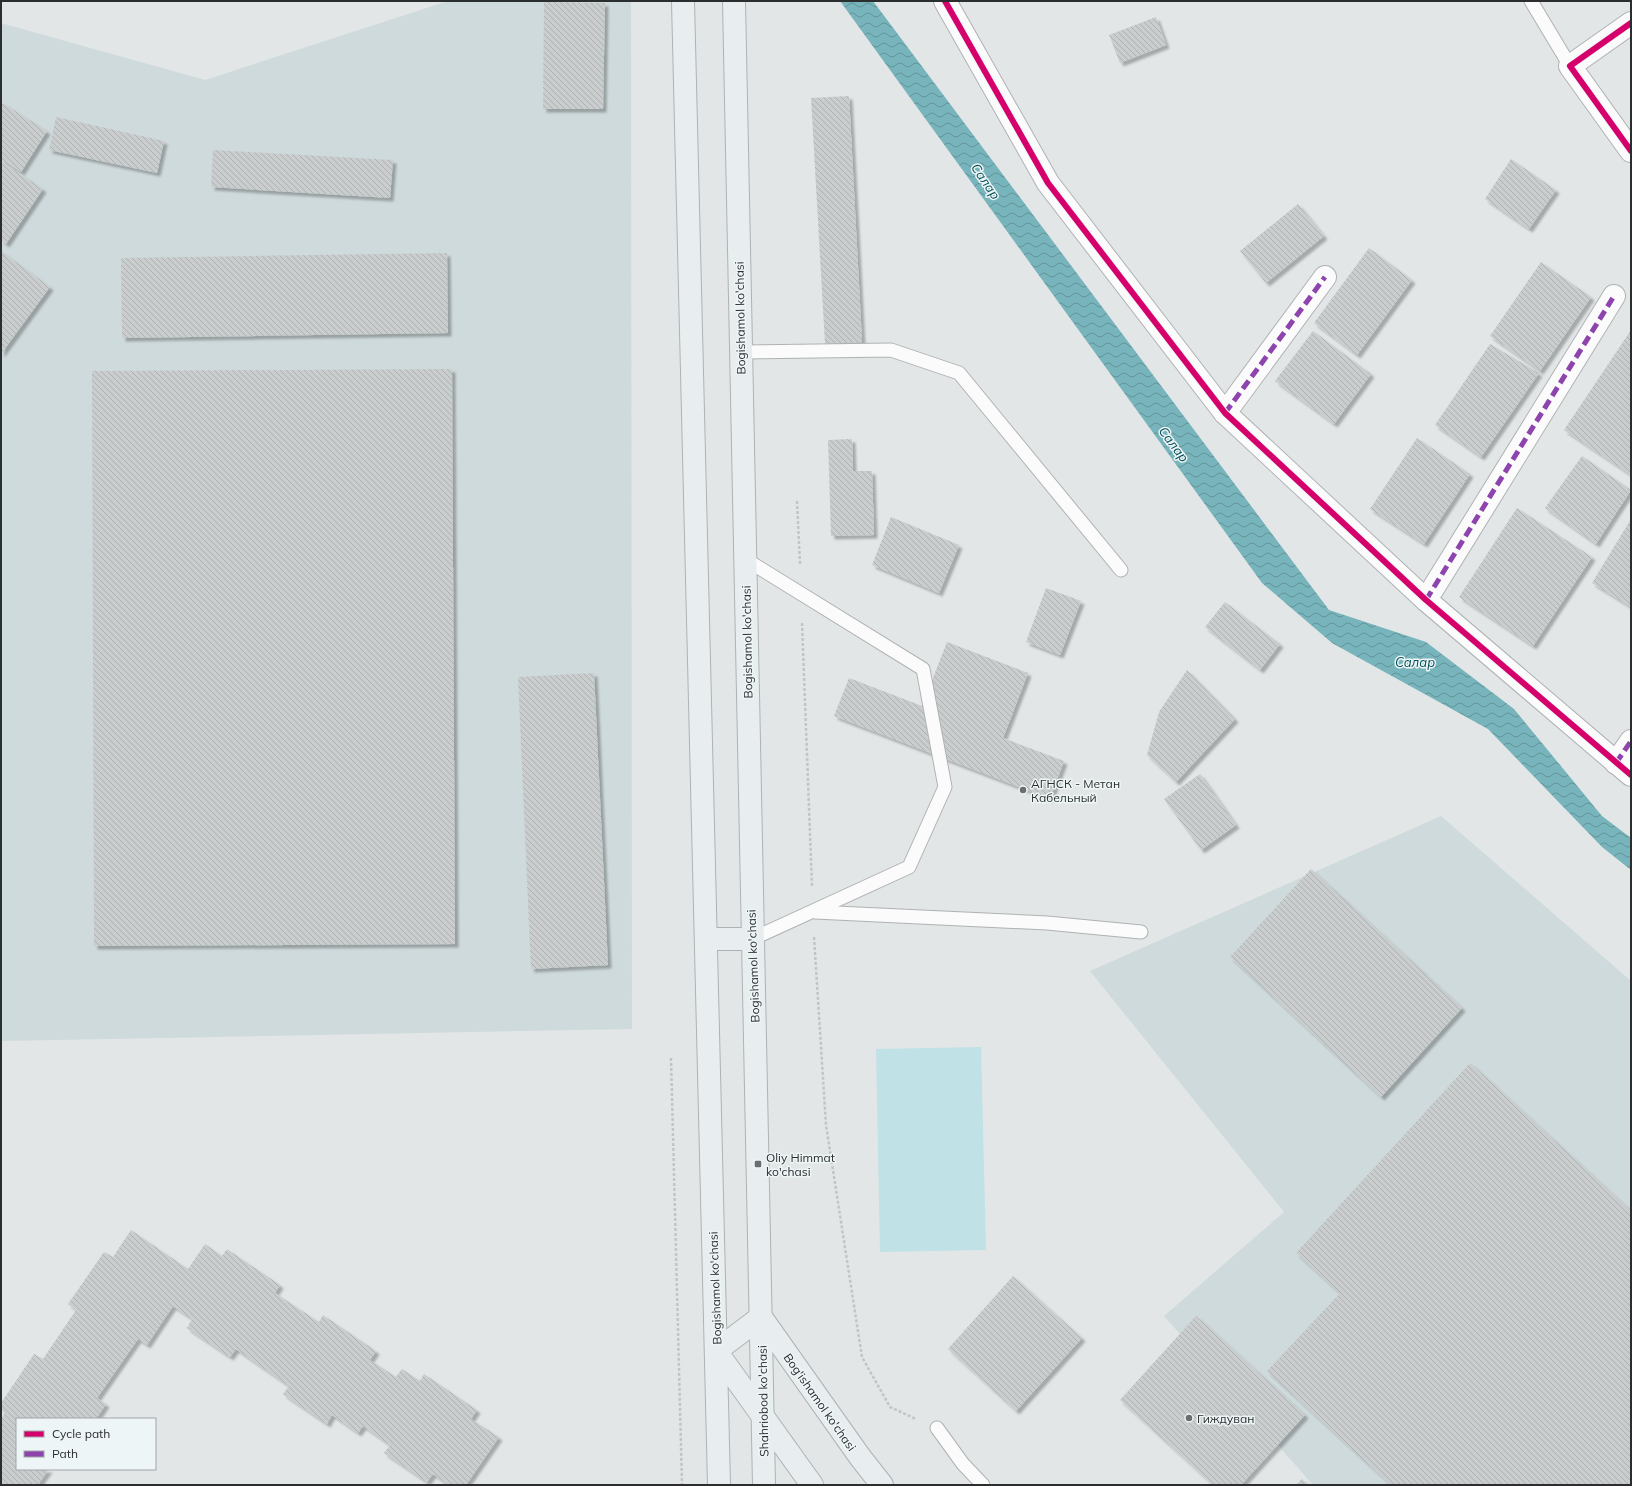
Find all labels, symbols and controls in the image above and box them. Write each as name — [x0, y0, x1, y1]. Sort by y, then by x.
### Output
water label: Салар — [968, 160, 1004, 202]
street label: Bogishamol ko'chasi — [732, 261, 748, 375]
water label: Салар — [1156, 423, 1193, 465]
street label: Bogishamol ko'chasi — [739, 585, 755, 699]
water label: Салар — [1395, 654, 1435, 670]
place label: АГНСК - Метан Кабельный — [1031, 776, 1120, 805]
marker: АГНСК - Метан Кабельный — [1018, 785, 1028, 795]
street label: Bogishamol ko'chasi — [744, 909, 762, 1023]
place label: Oliy Himmat ko'chasi — [766, 1150, 835, 1179]
marker: Oliy Himmat ko'chasi — [753, 1159, 763, 1169]
street label: Bogishamol ko'chasi — [706, 1231, 724, 1345]
street label: Shahriobod ko'chasi — [755, 1345, 771, 1457]
street label: Bog'ishamol ko'chasi — [781, 1350, 859, 1454]
place label: Гиждуван — [1197, 1411, 1255, 1426]
marker: Гиждуван — [1184, 1413, 1194, 1423]
legend — [16, 1418, 156, 1470]
text: Cycle path — [52, 1426, 110, 1441]
text: Path — [52, 1446, 78, 1461]

